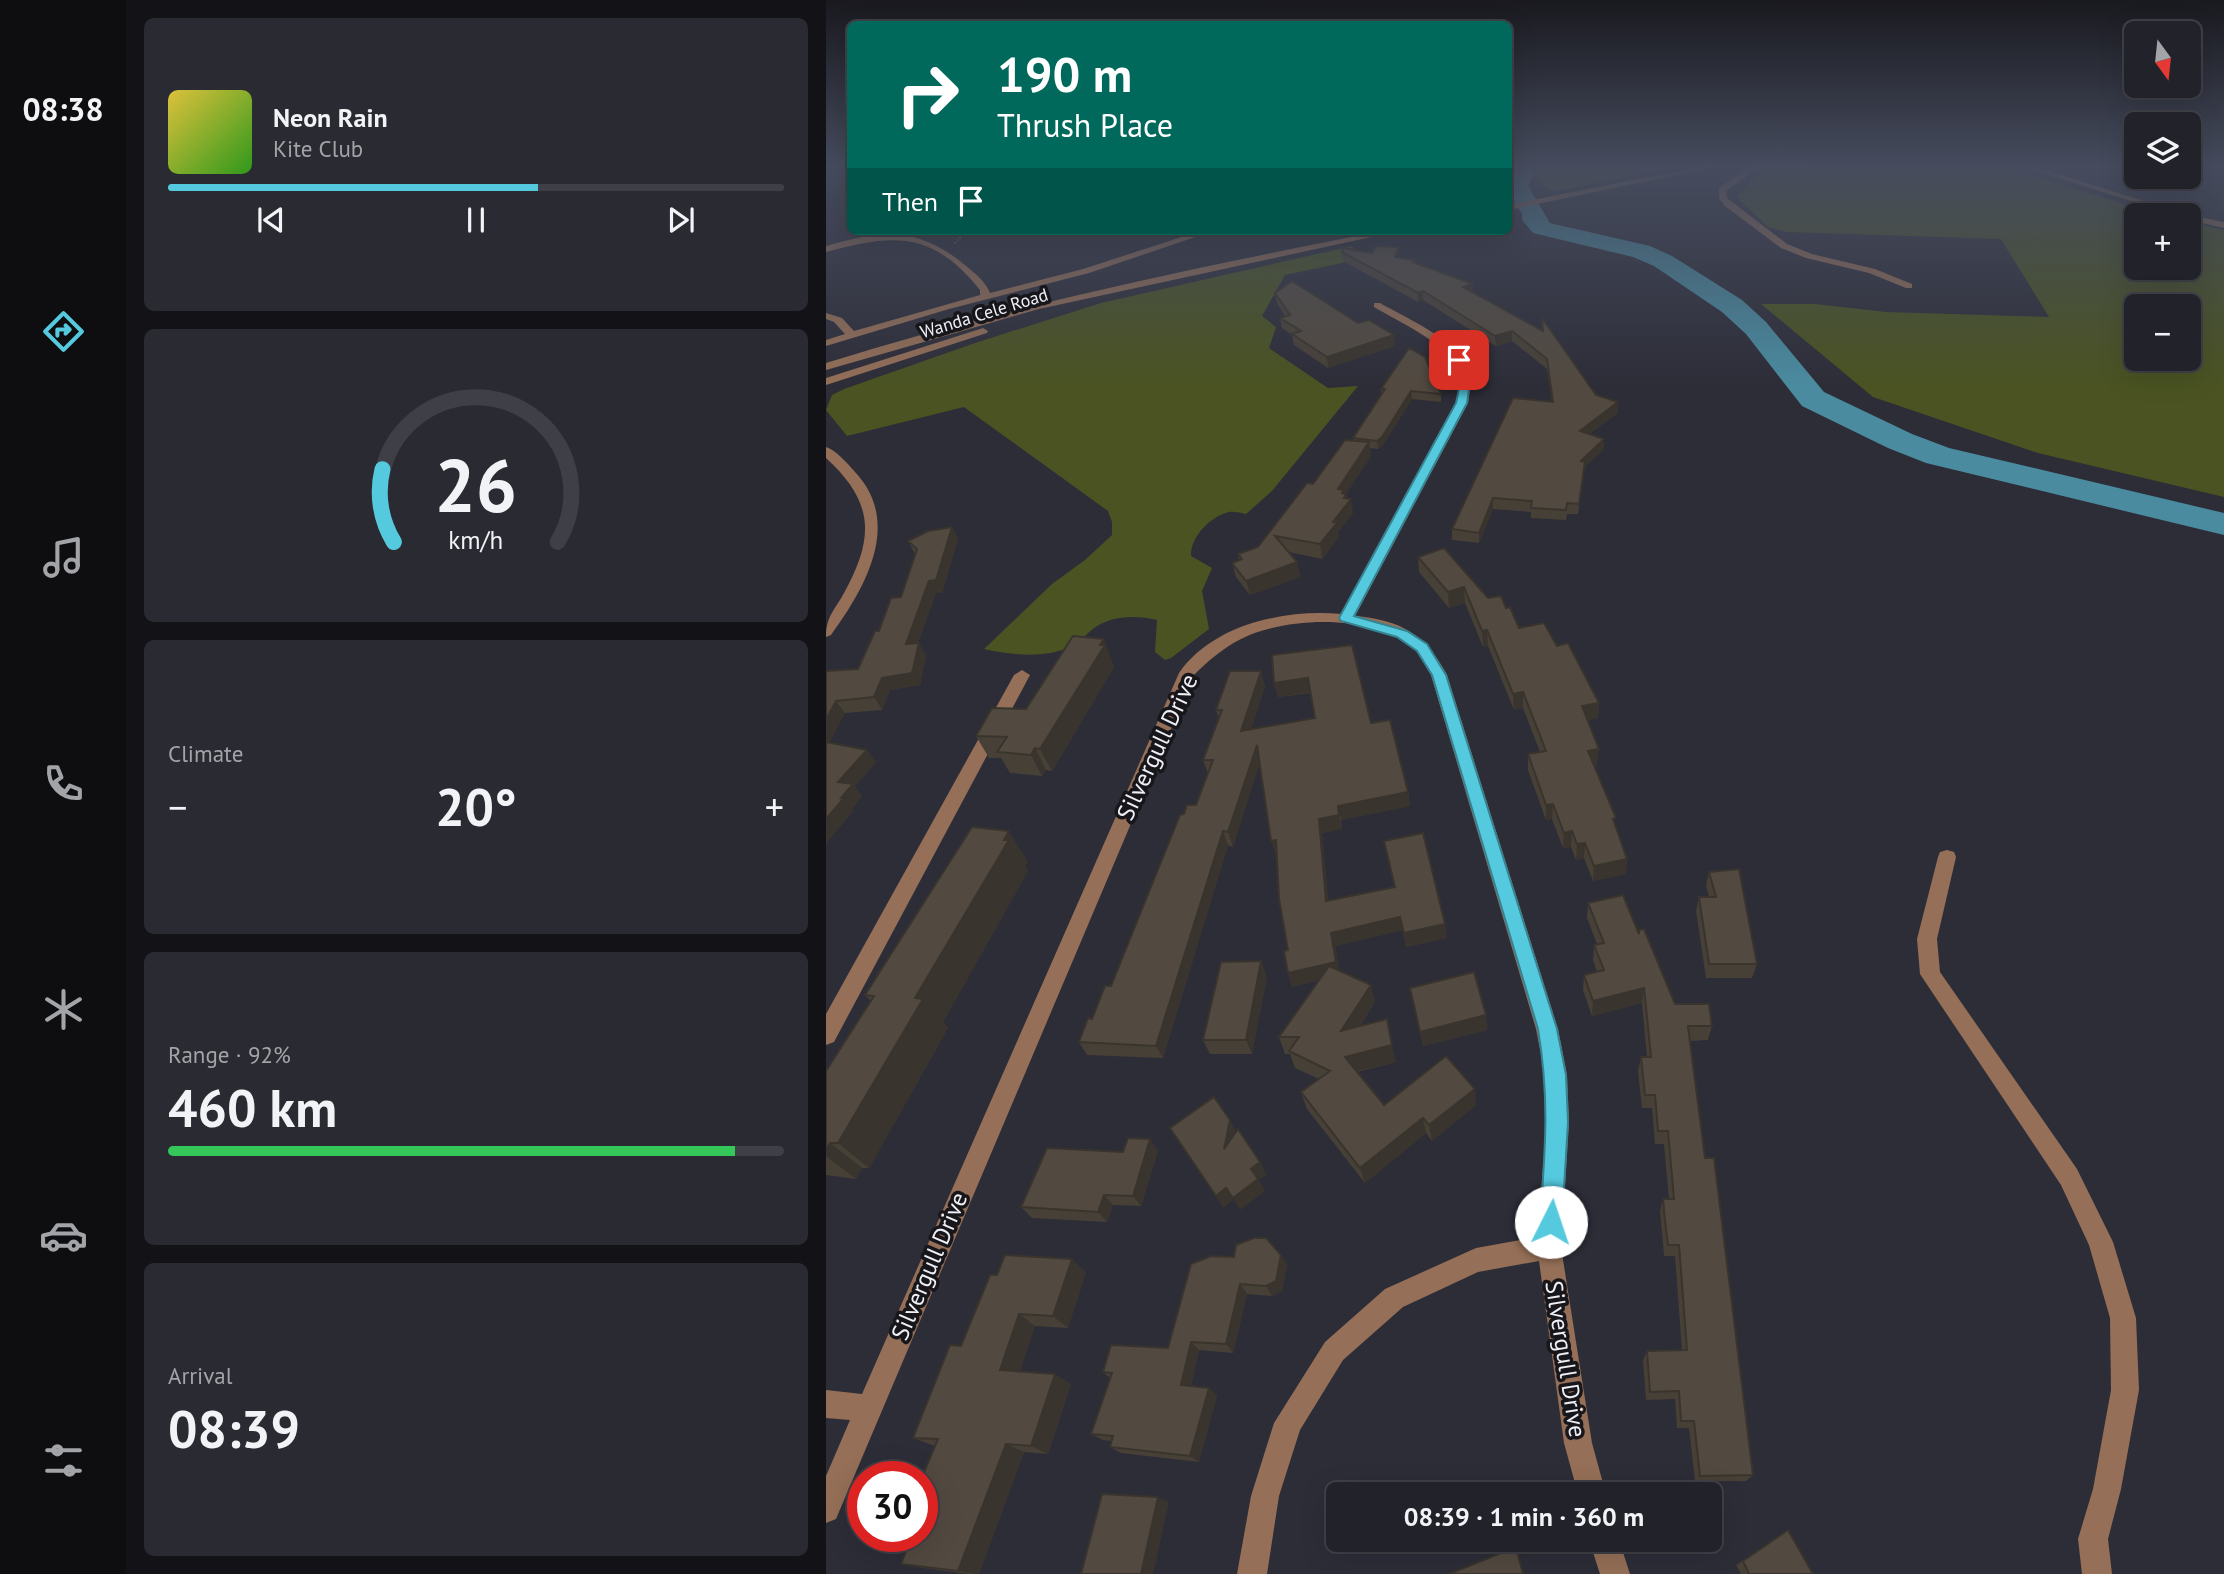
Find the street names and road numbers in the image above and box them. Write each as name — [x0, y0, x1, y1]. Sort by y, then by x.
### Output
street label: Wanda Cele Road — [917, 283, 1051, 343]
street label: Silvergull Drive — [1110, 669, 1204, 825]
street label: Silvergull Drive — [884, 1187, 974, 1345]
street label: Silvergull Drive — [1538, 1279, 1594, 1439]

